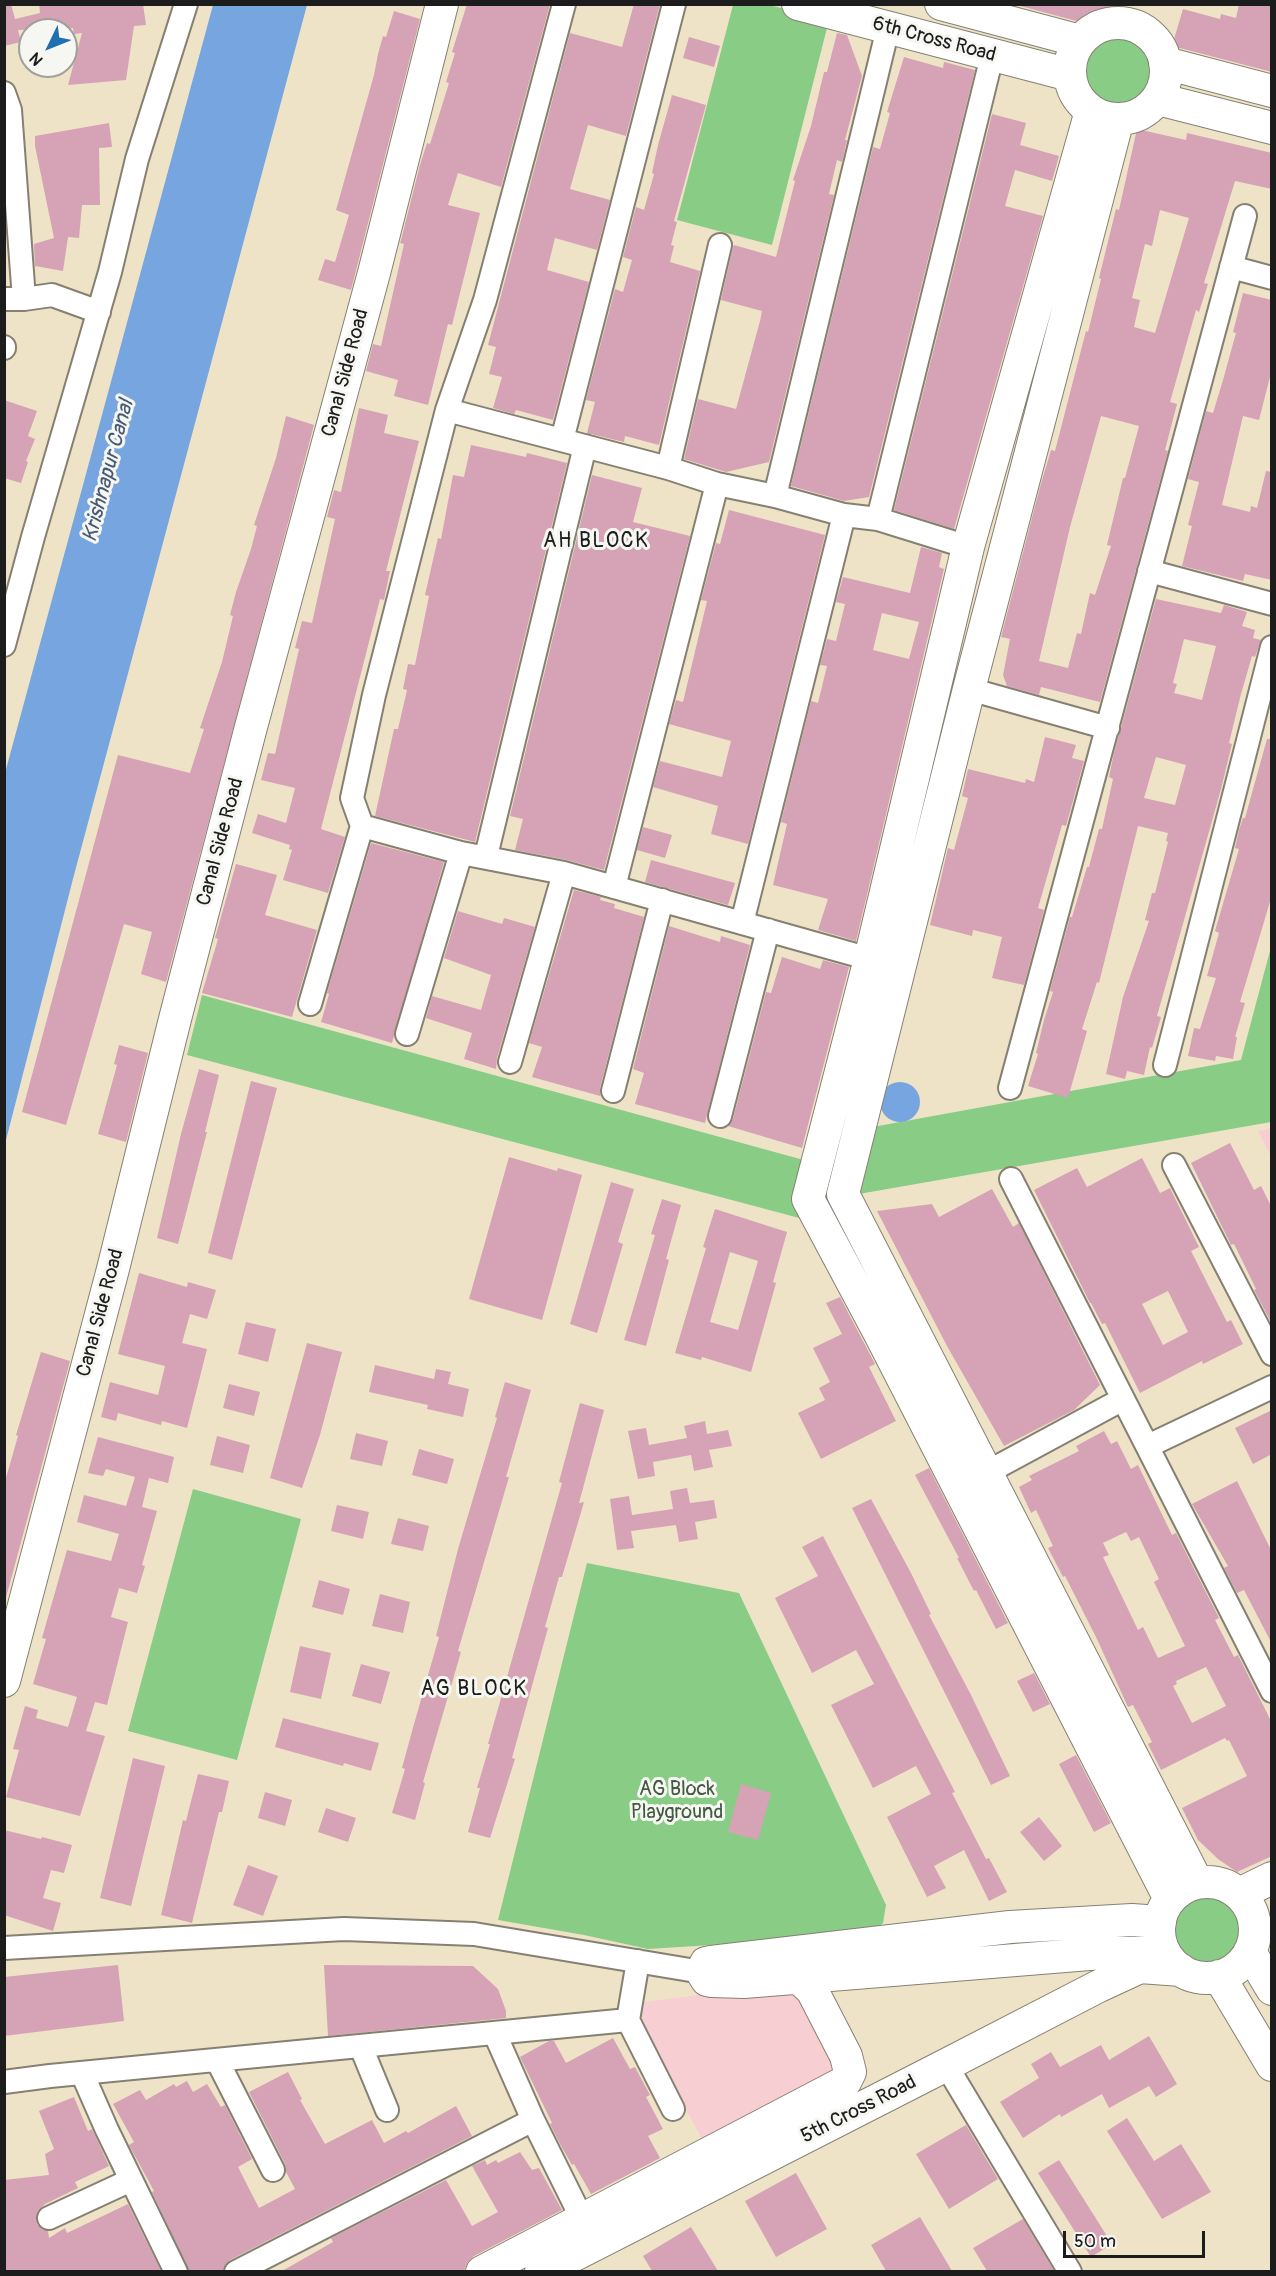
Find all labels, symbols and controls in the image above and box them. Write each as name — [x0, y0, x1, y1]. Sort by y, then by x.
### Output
street label: 6th Cross Road — [870, 12, 998, 68]
north arrow — [18, 18, 78, 78]
text: N — [25, 48, 47, 70]
street label: Canal Side Road — [317, 306, 375, 440]
water label: Krishnapur Canal — [78, 397, 140, 545]
district label: AH BLOCK — [543, 529, 649, 555]
street label: Canal Side Road — [192, 775, 250, 909]
street label: Canal Side Road — [72, 1246, 130, 1380]
district label: AG BLOCK — [421, 1677, 527, 1703]
park label: AG Block Playground — [631, 1778, 723, 1825]
street label: 5th Cross Road — [797, 2071, 921, 2149]
scale bar — [1066, 2219, 1208, 2257]
text: 50 m — [1074, 2230, 1116, 2253]

